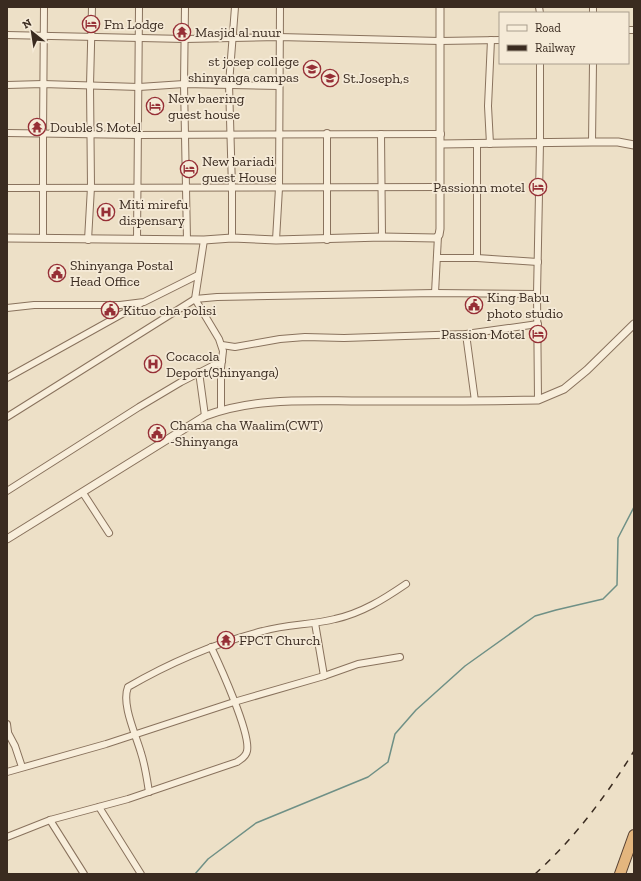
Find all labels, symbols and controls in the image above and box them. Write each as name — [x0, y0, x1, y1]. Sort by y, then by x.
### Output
north arrow — [12, 12, 52, 52]
legend — [499, 12, 629, 64]
hotel icon: Fm Lodge — [81, 14, 101, 34]
text: N — [20, 16, 35, 31]
place label: Fm Lodge — [104, 16, 164, 33]
text: Road — [535, 21, 561, 35]
temple icon: Masjid al nuur — [172, 22, 192, 42]
place label: Masjid al nuur — [195, 24, 282, 41]
text: Railway — [535, 41, 576, 55]
place label: st josep college shinyanga campas — [188, 53, 299, 86]
school or university icon: st josep college shinyanga campas — [302, 59, 322, 79]
school or university icon: St.Joseph,s — [320, 68, 340, 88]
place label: St.Joseph,s — [343, 70, 409, 87]
place label: New baering guest house — [168, 90, 245, 123]
hotel icon: New baering guest house — [145, 96, 165, 116]
temple icon: Double S Motel — [27, 117, 47, 137]
place label: Double S Motel — [50, 119, 141, 136]
place label: New bariadi guest House — [202, 153, 277, 186]
hotel icon: New bariadi guest House — [179, 159, 199, 179]
hotel icon: Passionn motel — [528, 177, 548, 197]
place label: Passionn motel — [433, 179, 525, 196]
place label: Miti mirefu dispensary — [119, 196, 188, 229]
hospital icon: Miti mirefu dispensary — [96, 202, 116, 222]
place label: Shinyanga Postal Head Office — [70, 257, 173, 290]
public building icon: Shinyanga Postal Head Office — [47, 263, 67, 283]
place label: King Babu photo studio — [487, 289, 563, 322]
public building icon: King Babu photo studio — [464, 295, 484, 315]
public building icon: Kituo cha polisi — [100, 300, 120, 320]
place label: Kituo cha polisi — [123, 302, 216, 319]
hotel icon: Passion Motel — [528, 324, 548, 344]
place label: Passion Motel — [441, 326, 525, 343]
place label: Cocacola Deport(Shinyanga) — [166, 348, 279, 381]
hospital icon: Cocacola Deport(Shinyanga) — [143, 354, 163, 374]
place label: Chama cha Waalim(CWT) -Shinyanga — [170, 417, 323, 450]
public building icon: Chama cha Waalim(CWT) -Shinyanga — [147, 423, 167, 443]
temple icon: FPCT Church — [216, 630, 236, 650]
place label: FPCT Church — [239, 632, 321, 649]

